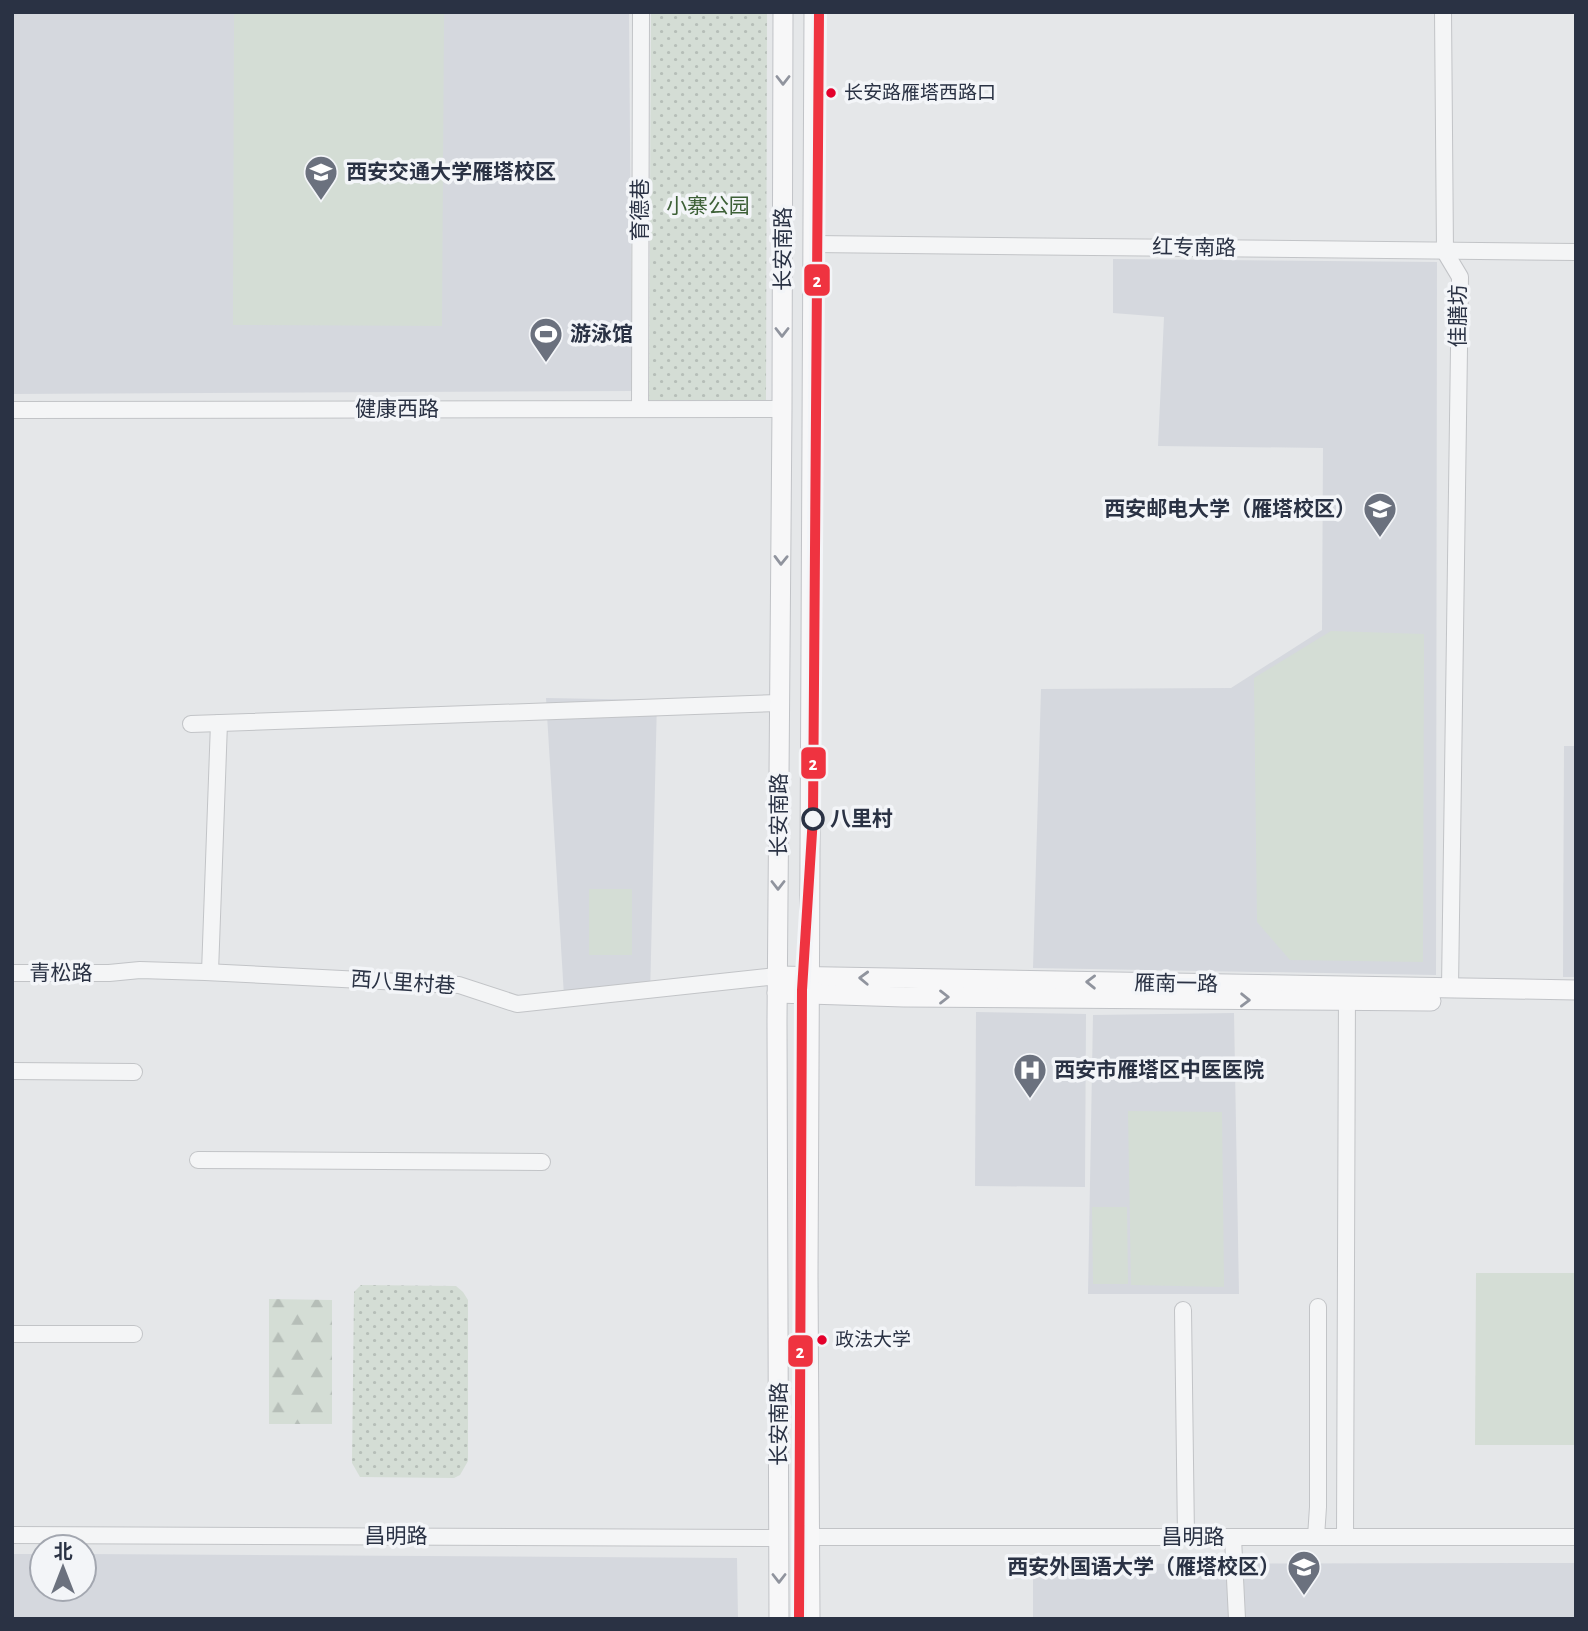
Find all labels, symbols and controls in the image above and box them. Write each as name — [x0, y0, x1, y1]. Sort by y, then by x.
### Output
one-way arrow — [775, 76, 791, 86]
place label: 长安路雁塔西路口 — [844, 82, 996, 103]
marker: 长安路雁塔西路口 — [824, 86, 838, 100]
school or university icon: 西安交通大学雁塔校区 — [302, 153, 340, 202]
place label: 西安交通大学雁塔校区 — [346, 160, 556, 183]
street label: 育德巷 — [629, 179, 651, 242]
park label: 小寨公园 — [666, 195, 750, 217]
street label: 长安南路 — [772, 207, 794, 291]
street label: 红专南路 — [1152, 236, 1236, 259]
line badge: 2 — [803, 263, 831, 297]
text: 2 — [813, 272, 822, 291]
street label: 佳膳坊 — [1447, 285, 1469, 348]
sports icon: 游泳馆 — [527, 315, 565, 364]
place label: 游泳馆 — [570, 323, 633, 345]
one-way arrow — [774, 328, 790, 338]
street label: 健康西路 — [355, 398, 439, 420]
school or university icon: 西安邮电大学（雁塔校区） — [1361, 490, 1399, 539]
place label: 西安邮电大学（雁塔校区） — [1104, 497, 1356, 520]
one-way arrow — [773, 555, 789, 566]
line badge: 2 — [800, 746, 827, 780]
text: 2 — [809, 755, 818, 774]
street label: 长安南路 — [768, 773, 790, 857]
marker: 八里村 — [802, 808, 824, 830]
place label: 八里村 — [830, 808, 893, 830]
one-way arrow — [770, 881, 786, 891]
street label: 青松路 — [30, 962, 93, 984]
street label: 西八里村巷 — [350, 968, 456, 997]
one-way arrow — [858, 971, 869, 986]
street label: 雁南一路 — [1134, 972, 1218, 995]
one-way arrow — [1085, 975, 1096, 990]
one-way arrow — [939, 989, 949, 1005]
one-way arrow — [1240, 992, 1250, 1008]
hospital icon: 西安市雁塔区中医医院 — [1011, 1051, 1049, 1100]
place label: 西安市雁塔区中医医院 — [1054, 1059, 1264, 1081]
place label: 政法大学 — [835, 1329, 911, 1350]
marker: 政法大学 — [815, 1333, 829, 1347]
line badge: 2 — [787, 1334, 814, 1368]
text: 2 — [796, 1343, 805, 1362]
street label: 长安南路 — [768, 1382, 790, 1466]
street label: 昌明路 — [365, 1525, 428, 1547]
street label: 昌明路 — [1162, 1526, 1225, 1548]
north arrow — [28, 1533, 98, 1603]
text: 北 — [53, 1542, 73, 1562]
school or university icon: 西安外国语大学（雁塔校区） — [1285, 1548, 1323, 1597]
place label: 西安外国语大学（雁塔校区） — [1007, 1555, 1280, 1578]
one-way arrow — [771, 1574, 787, 1584]

